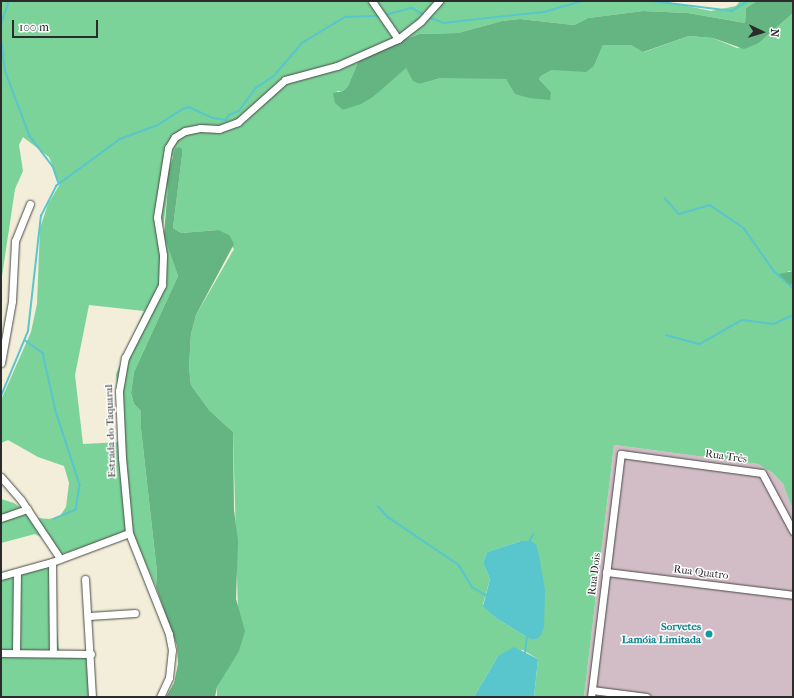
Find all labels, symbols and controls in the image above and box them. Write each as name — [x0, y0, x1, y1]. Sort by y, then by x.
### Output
scale bar — [14, 12, 100, 38]
north arrow — [742, 12, 782, 52]
text: 100 m — [19, 20, 49, 34]
text: N — [768, 28, 781, 37]
street label: Estrada do Taquaral — [103, 384, 119, 478]
street label: Rua Três — [704, 448, 748, 466]
street label: Rua Dois — [586, 552, 604, 596]
street label: Rua Quatro — [673, 563, 729, 583]
place label: Sorvetes Lamóia Limitada — [622, 621, 701, 647]
marker: Sorvetes Lamóia Limitada — [704, 629, 714, 639]

